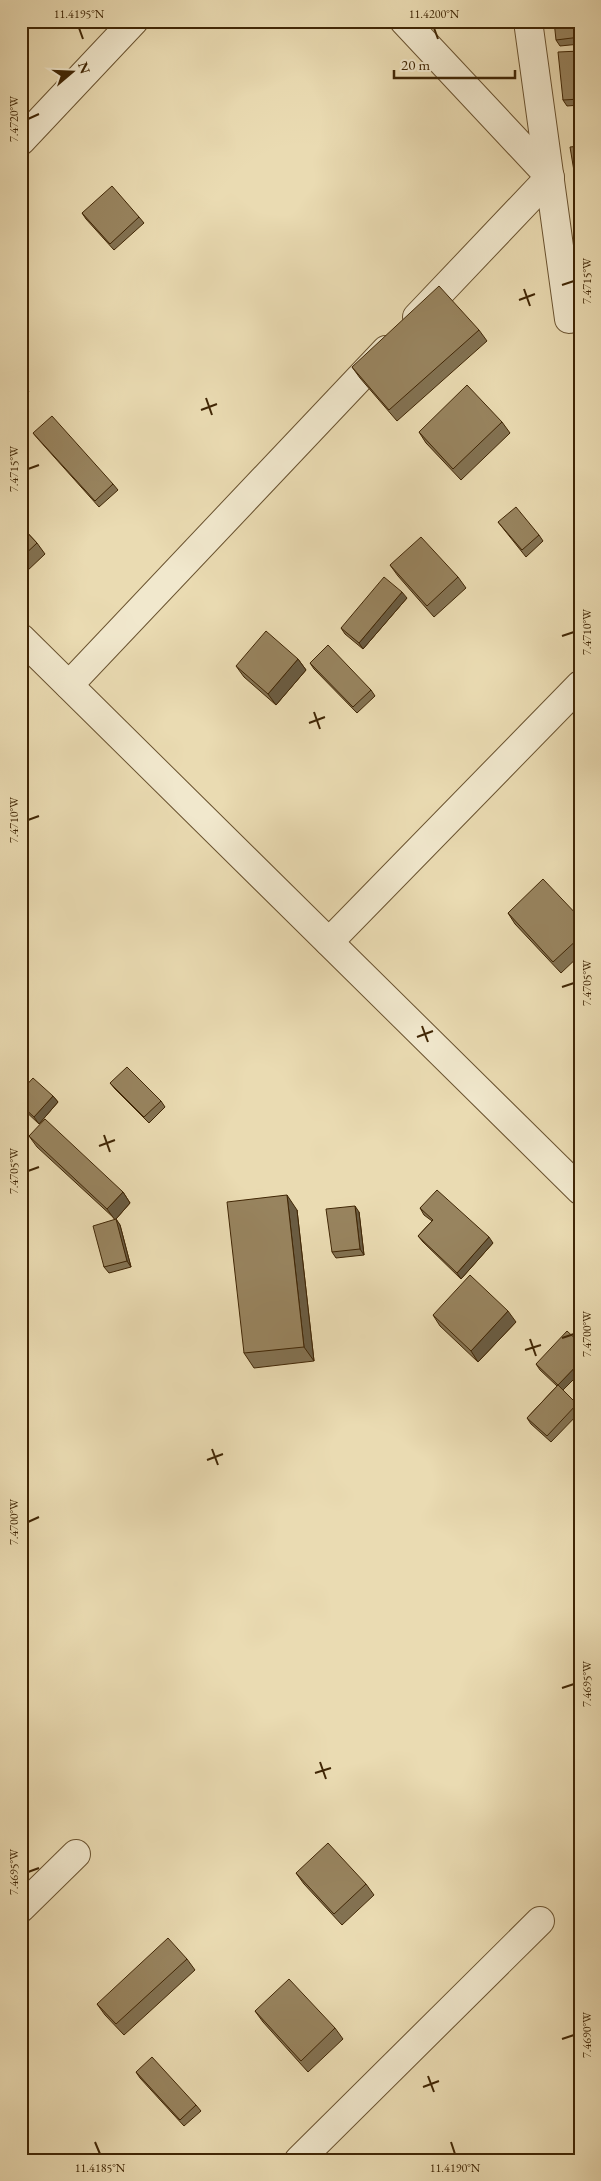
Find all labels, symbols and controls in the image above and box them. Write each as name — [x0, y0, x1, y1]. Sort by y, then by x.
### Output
text: 11.4195°N — [54, 6, 105, 22]
text: 11.4200°N — [409, 6, 460, 22]
north arrow — [48, 48, 98, 98]
scale bar — [394, 48, 515, 80]
text: 20 m — [401, 55, 430, 74]
text: N — [74, 59, 95, 77]
text: 7.4720°W — [6, 95, 22, 142]
text: 7.4715°W — [579, 257, 595, 304]
text: 7.4715°W — [6, 445, 22, 492]
text: 7.4710°W — [579, 608, 595, 655]
text: 7.4710°W — [6, 796, 22, 843]
text: 7.4705°W — [579, 959, 595, 1006]
text: 7.4705°W — [6, 1147, 22, 1194]
text: 7.4700°W — [579, 1310, 595, 1357]
text: 7.4700°W — [6, 1498, 22, 1545]
text: 7.4695°W — [579, 1660, 595, 1707]
text: 7.4695°W — [6, 1848, 22, 1895]
text: 7.4690°W — [579, 2011, 595, 2058]
text: 11.4185°N — [75, 2160, 126, 2176]
text: 11.4190°N — [430, 2160, 481, 2176]

